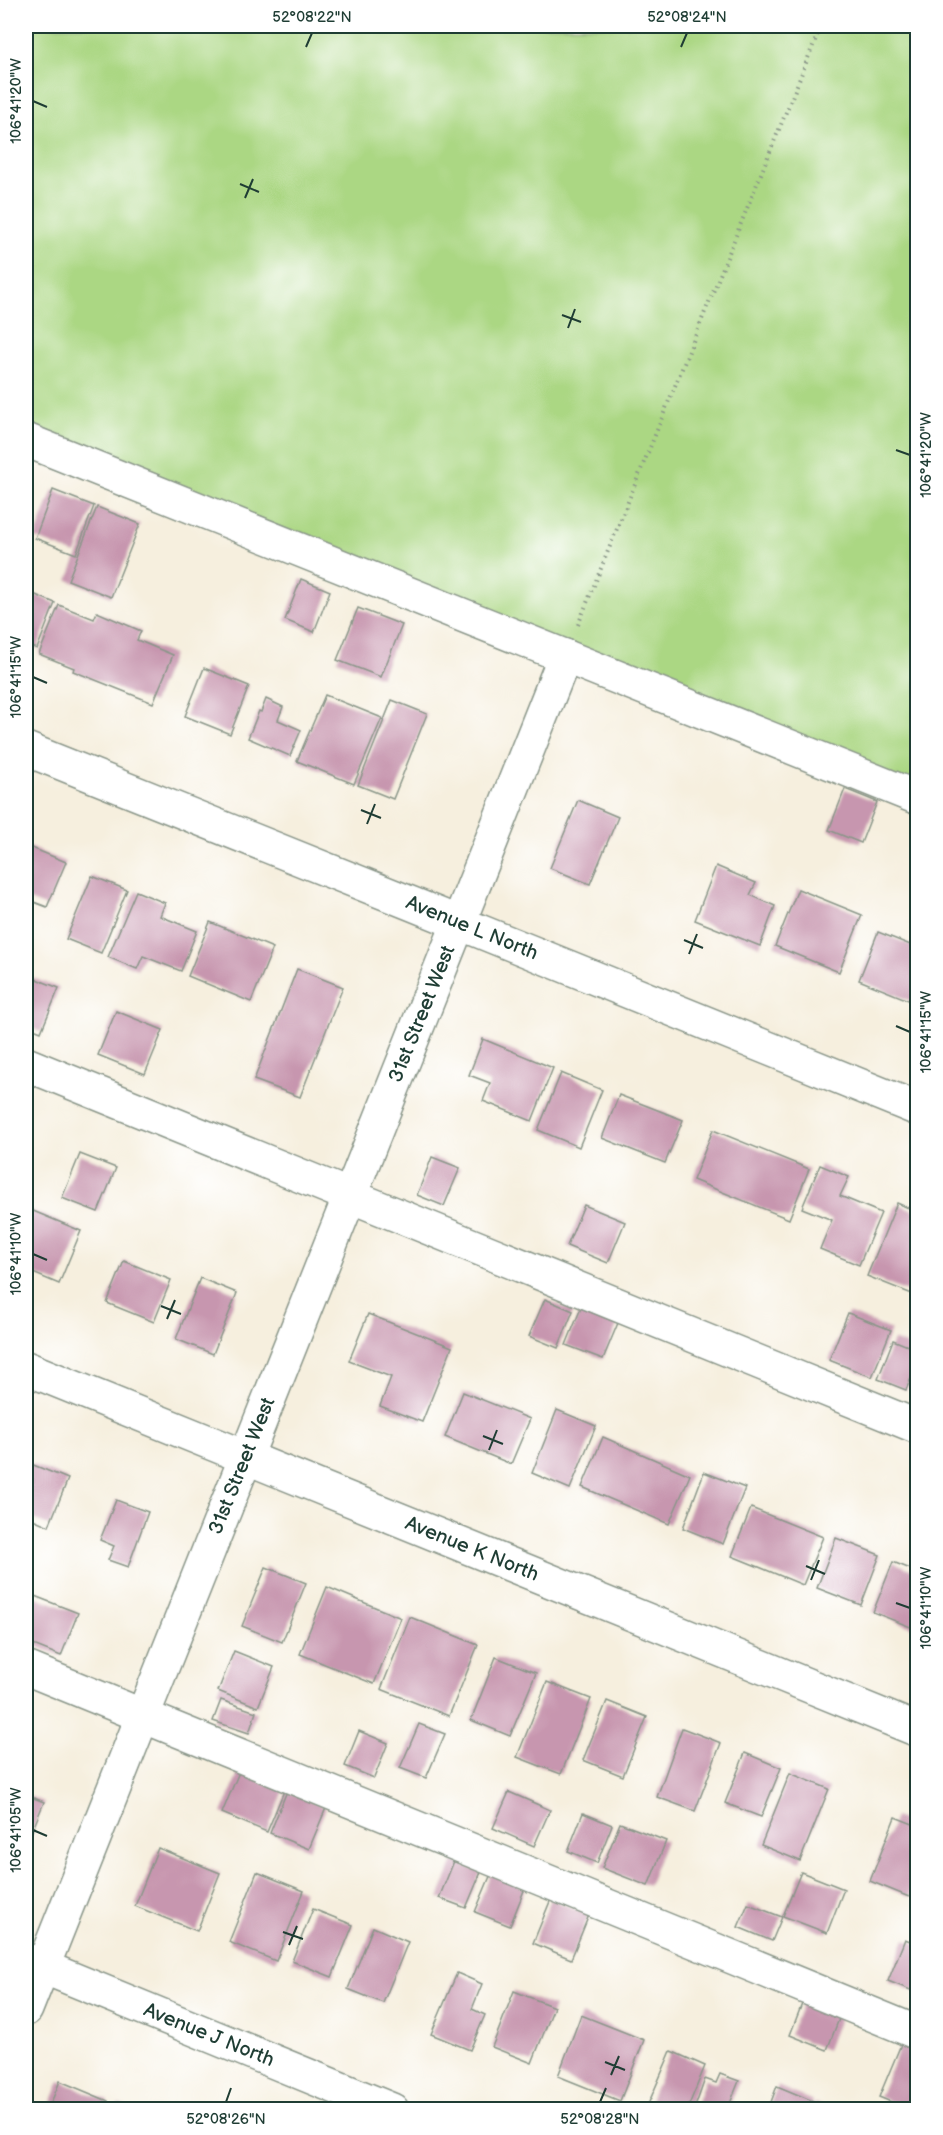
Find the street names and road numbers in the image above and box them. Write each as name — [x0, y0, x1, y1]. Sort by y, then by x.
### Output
street label: Avenue L North — [402, 891, 542, 965]
street label: 31st Street West — [384, 942, 460, 1086]
street label: 31st Street West — [204, 1394, 280, 1538]
street label: Avenue K North — [402, 1511, 542, 1587]
street label: Avenue J North — [140, 1998, 278, 2072]

